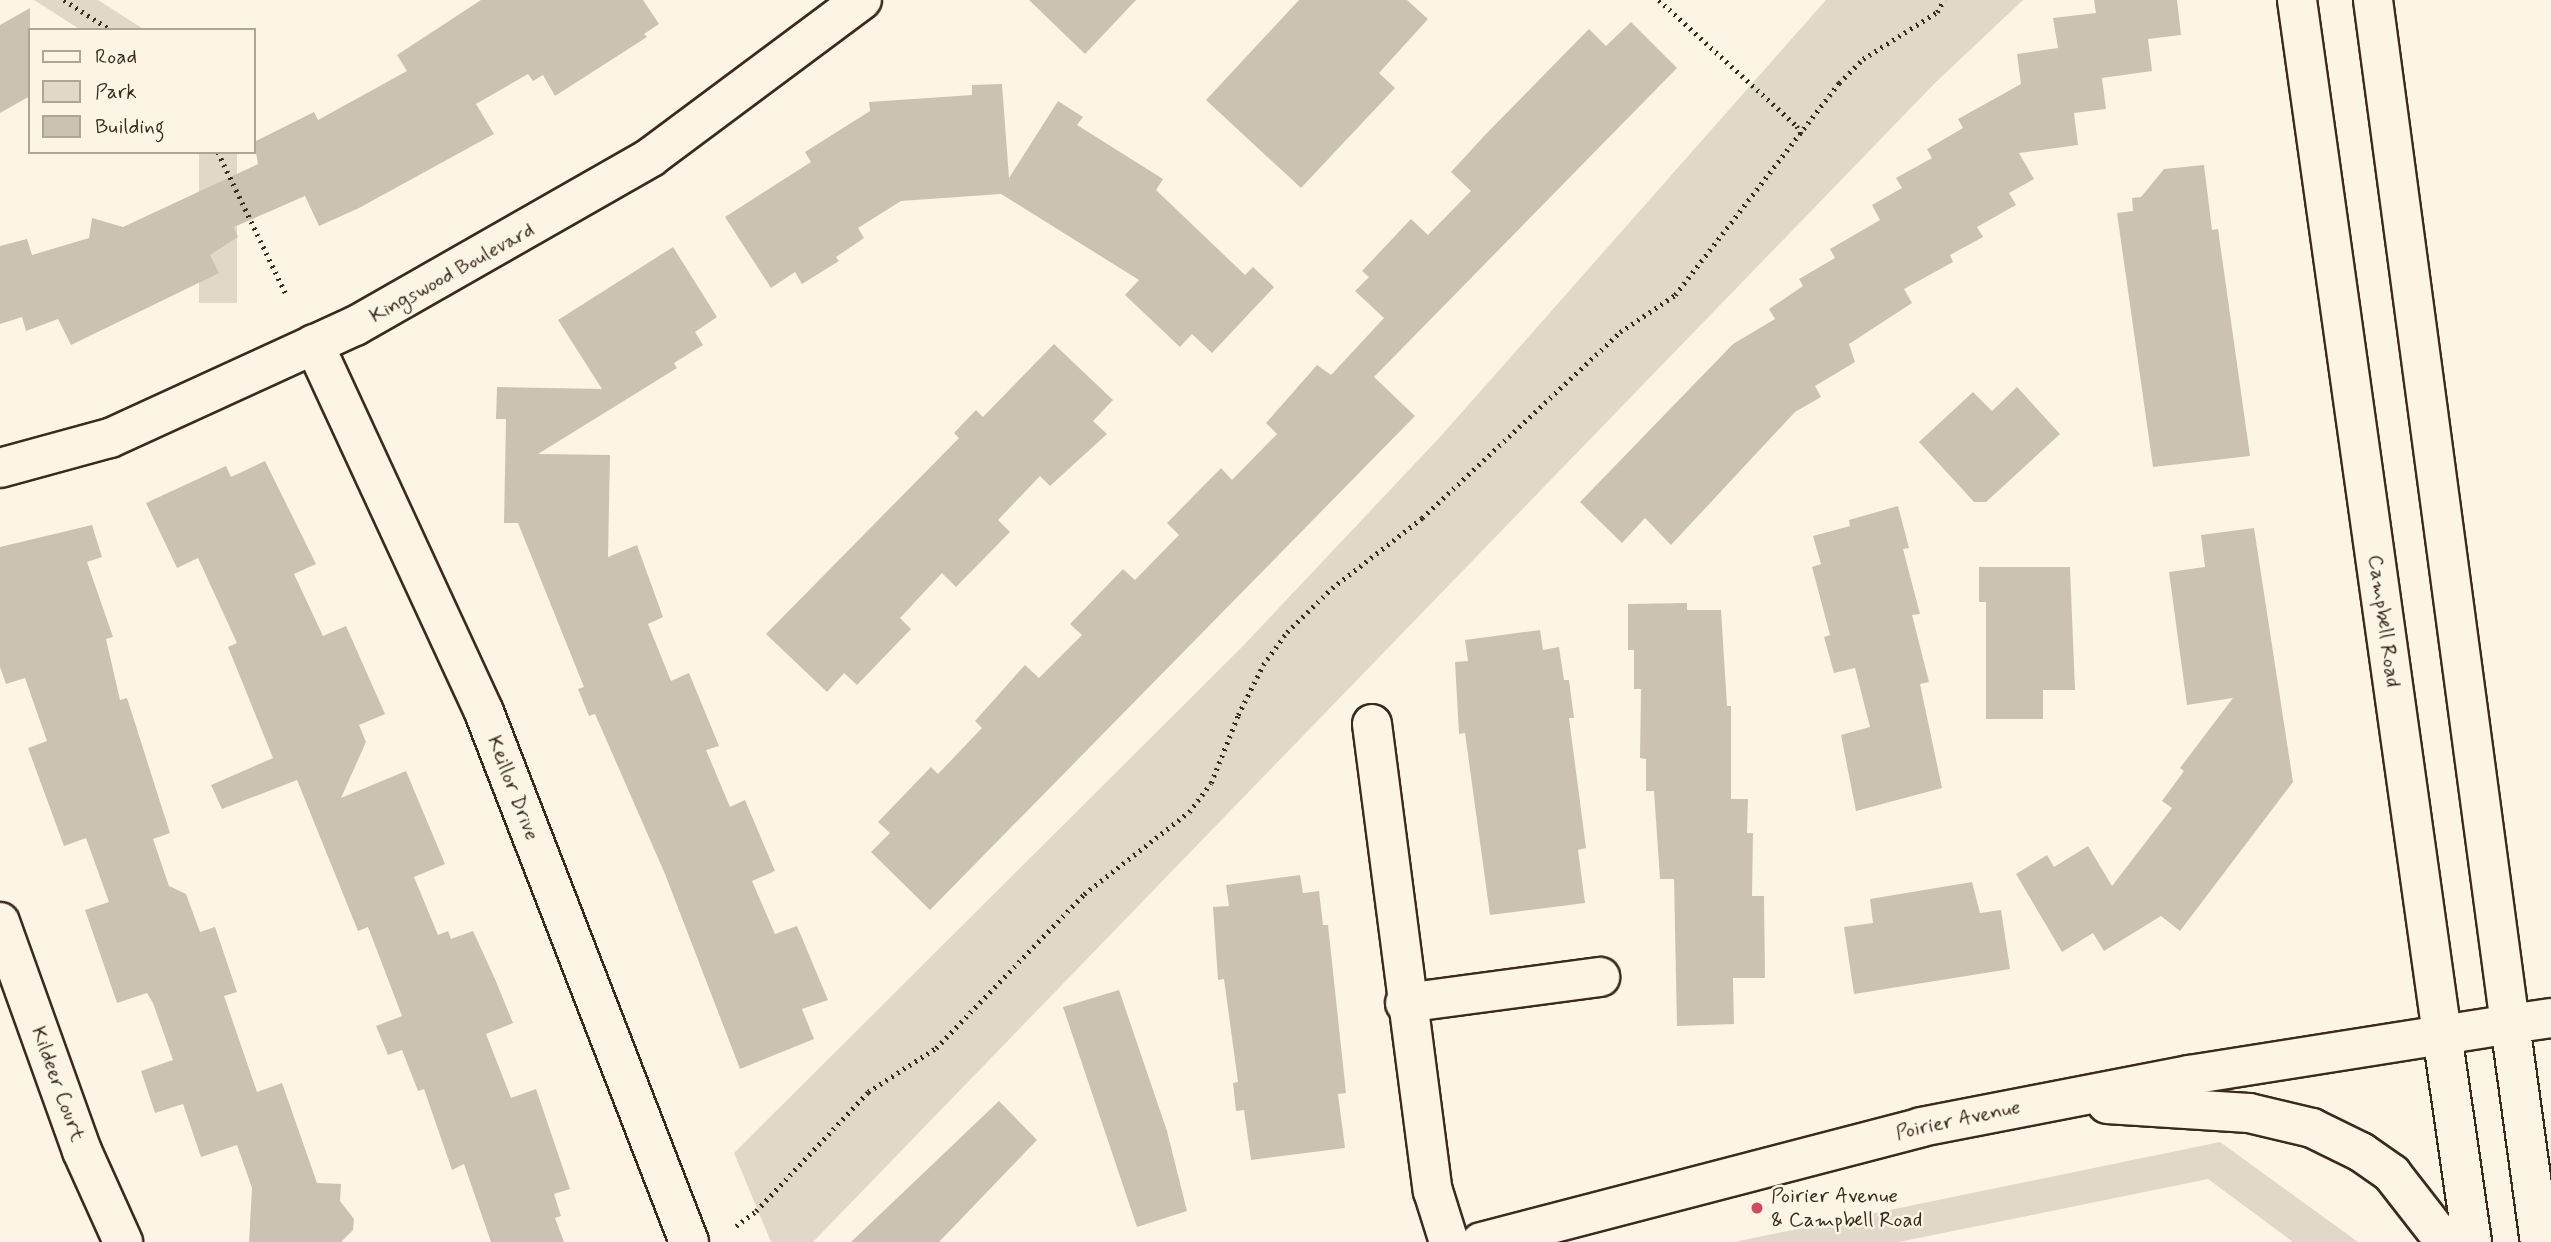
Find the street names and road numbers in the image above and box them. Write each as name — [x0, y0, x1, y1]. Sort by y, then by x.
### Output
street label: Kingswood Boulevard — [367, 218, 537, 328]
street label: Campbell Road — [2362, 554, 2406, 688]
street label: Keillor Drive — [481, 732, 545, 844]
street label: Kildeer Court — [26, 1023, 90, 1145]
street label: Poirier Avenue — [1892, 1094, 2024, 1146]

